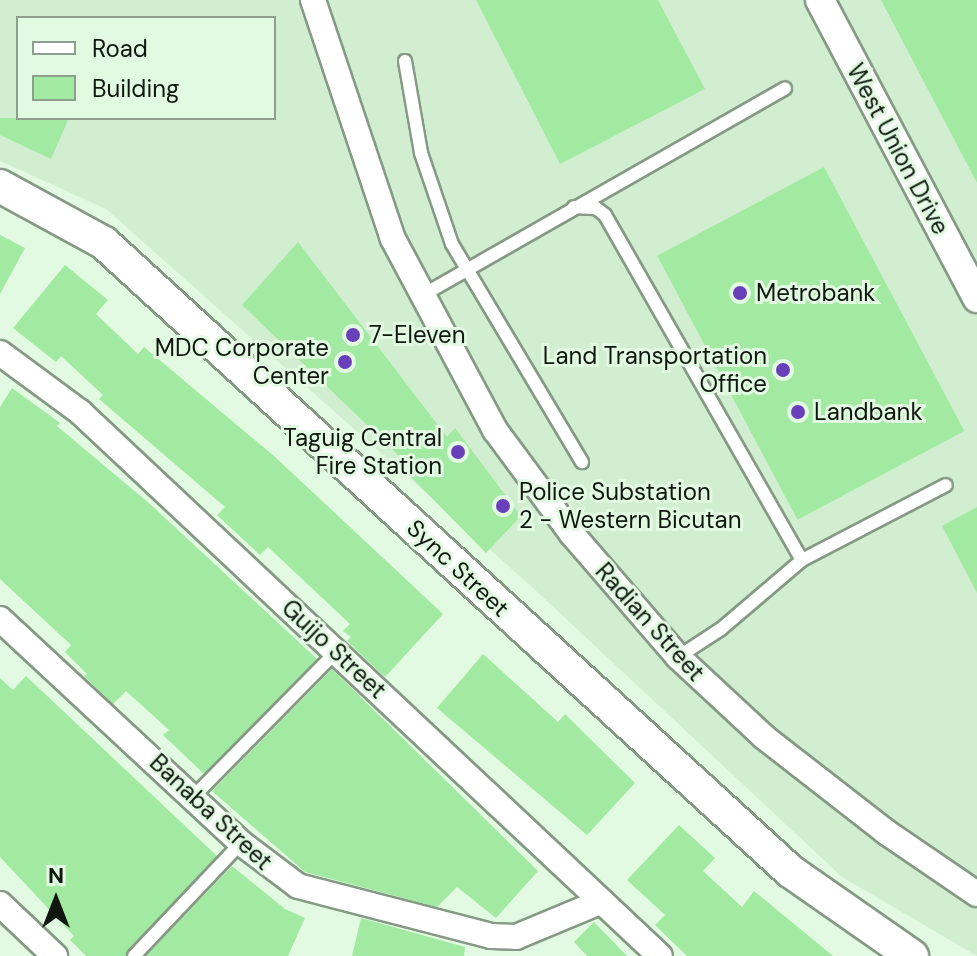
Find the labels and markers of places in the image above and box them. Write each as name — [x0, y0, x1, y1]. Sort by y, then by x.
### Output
place label: Metrobank — [756, 279, 875, 307]
marker: Metrobank — [731, 284, 749, 302]
place label: 7-Eleven — [369, 321, 466, 349]
marker: 7-Eleven — [344, 326, 362, 344]
place label: MDC Corporate Center — [155, 334, 329, 390]
place label: Land Transportation Office — [543, 342, 767, 398]
marker: MDC Corporate Center — [336, 353, 354, 371]
marker: Land Transportation Office — [774, 361, 792, 379]
place label: Landbank — [814, 398, 922, 426]
marker: Landbank — [789, 403, 807, 421]
place label: Taguig Central Fire Station — [283, 424, 442, 480]
marker: Taguig Central Fire Station — [449, 443, 467, 461]
place label: Police Substation 2 - Western Bicutan — [519, 478, 741, 534]
marker: Police Substation 2 - Western Bicutan — [494, 497, 512, 515]

